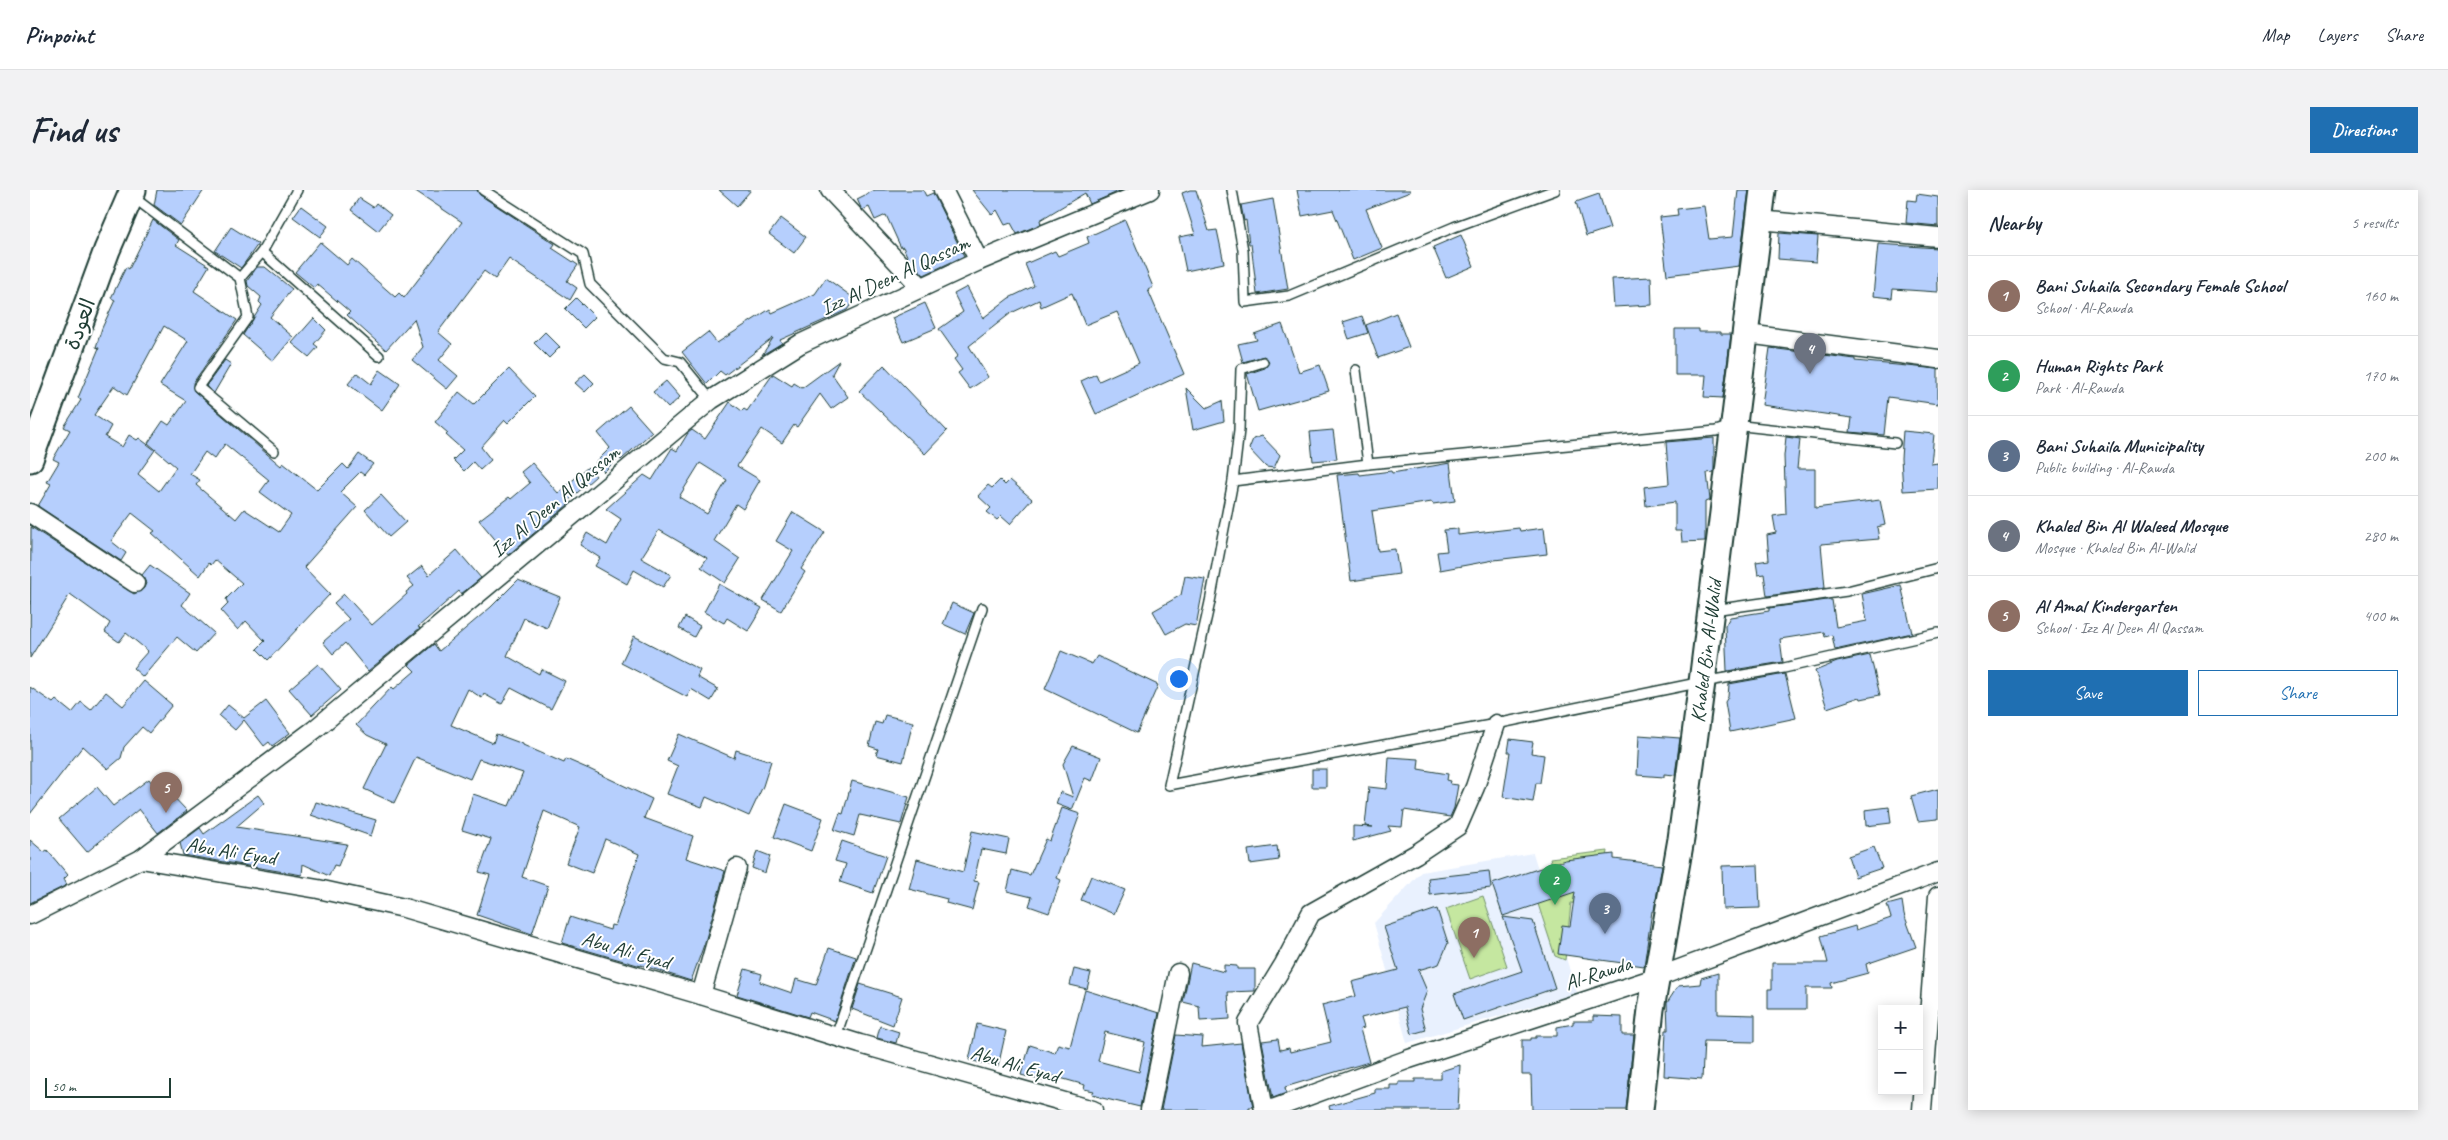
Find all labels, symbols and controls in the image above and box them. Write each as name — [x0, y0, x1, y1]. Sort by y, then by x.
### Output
text: Pinpoint — [25, 20, 94, 50]
text: Map — [2262, 24, 2290, 46]
text: Layers — [2318, 24, 2357, 46]
text: Share — [2385, 24, 2423, 46]
button: Directions — [2310, 107, 2418, 153]
text: Find us — [30, 108, 117, 153]
text: Nearby — [1988, 210, 2041, 236]
text: 5 results — [2351, 213, 2398, 233]
street label: Izz Al Deen Al Qassam — [816, 229, 975, 321]
text: Bani Suhaila Secondary Female School — [2035, 274, 2285, 298]
text: 1 — [2000, 286, 2008, 306]
text: 160 m — [2364, 286, 2398, 306]
street label: العودة — [59, 295, 102, 354]
text: School · Al-Rawda — [2035, 298, 2132, 318]
pin: 4 — [1794, 333, 1826, 374]
text: Human Rights Park — [2035, 354, 2162, 378]
text: 2 — [2000, 366, 2008, 386]
text: 170 m — [2364, 366, 2398, 386]
text: Park · Al-Rawda — [2035, 378, 2123, 398]
text: Bani Suhaila Municipality — [2035, 434, 2203, 458]
street label: Izz Al Deen Al Qassam — [485, 438, 626, 563]
text: 3 — [2000, 446, 2008, 466]
text: 200 m — [2364, 446, 2398, 466]
text: Public building · Al-Rawda — [2035, 458, 2174, 478]
text: Khaled Bin Al Waleed Mosque — [2035, 514, 2227, 538]
text: 4 — [2000, 526, 2008, 546]
text: 280 m — [2364, 526, 2398, 546]
text: Mosque · Khaled Bin Al-Walid — [2035, 538, 2195, 558]
street label: Khaled Bin Al-Walid — [1684, 574, 1728, 724]
text: Al Amal Kindergarten — [2035, 594, 2177, 618]
text: 5 — [2001, 606, 2007, 626]
text: 400 m — [2364, 606, 2398, 626]
text: School · Izz Al Deen Al Qassam — [2035, 618, 2203, 638]
your location — [1166, 666, 1192, 692]
button: Save — [1988, 670, 2188, 716]
button: Share — [2198, 670, 2398, 716]
pin: 5 — [150, 772, 182, 813]
street label: Abu Ali Eyad — [184, 831, 281, 872]
pin: 2 — [1539, 864, 1571, 905]
pin: 3 — [1589, 893, 1621, 934]
pin: 1 — [1458, 917, 1490, 958]
street label: Abu Ali Eyad — [579, 925, 677, 976]
street label: Al-Rawda — [1561, 950, 1636, 996]
map controls — [1878, 1005, 1923, 1095]
button: + — [1878, 1005, 1923, 1050]
street label: Abu Ali Eyad — [968, 1039, 1066, 1090]
button: − — [1878, 1050, 1923, 1095]
scale bar — [45, 1075, 171, 1098]
text: 50 m — [52, 1078, 76, 1095]

